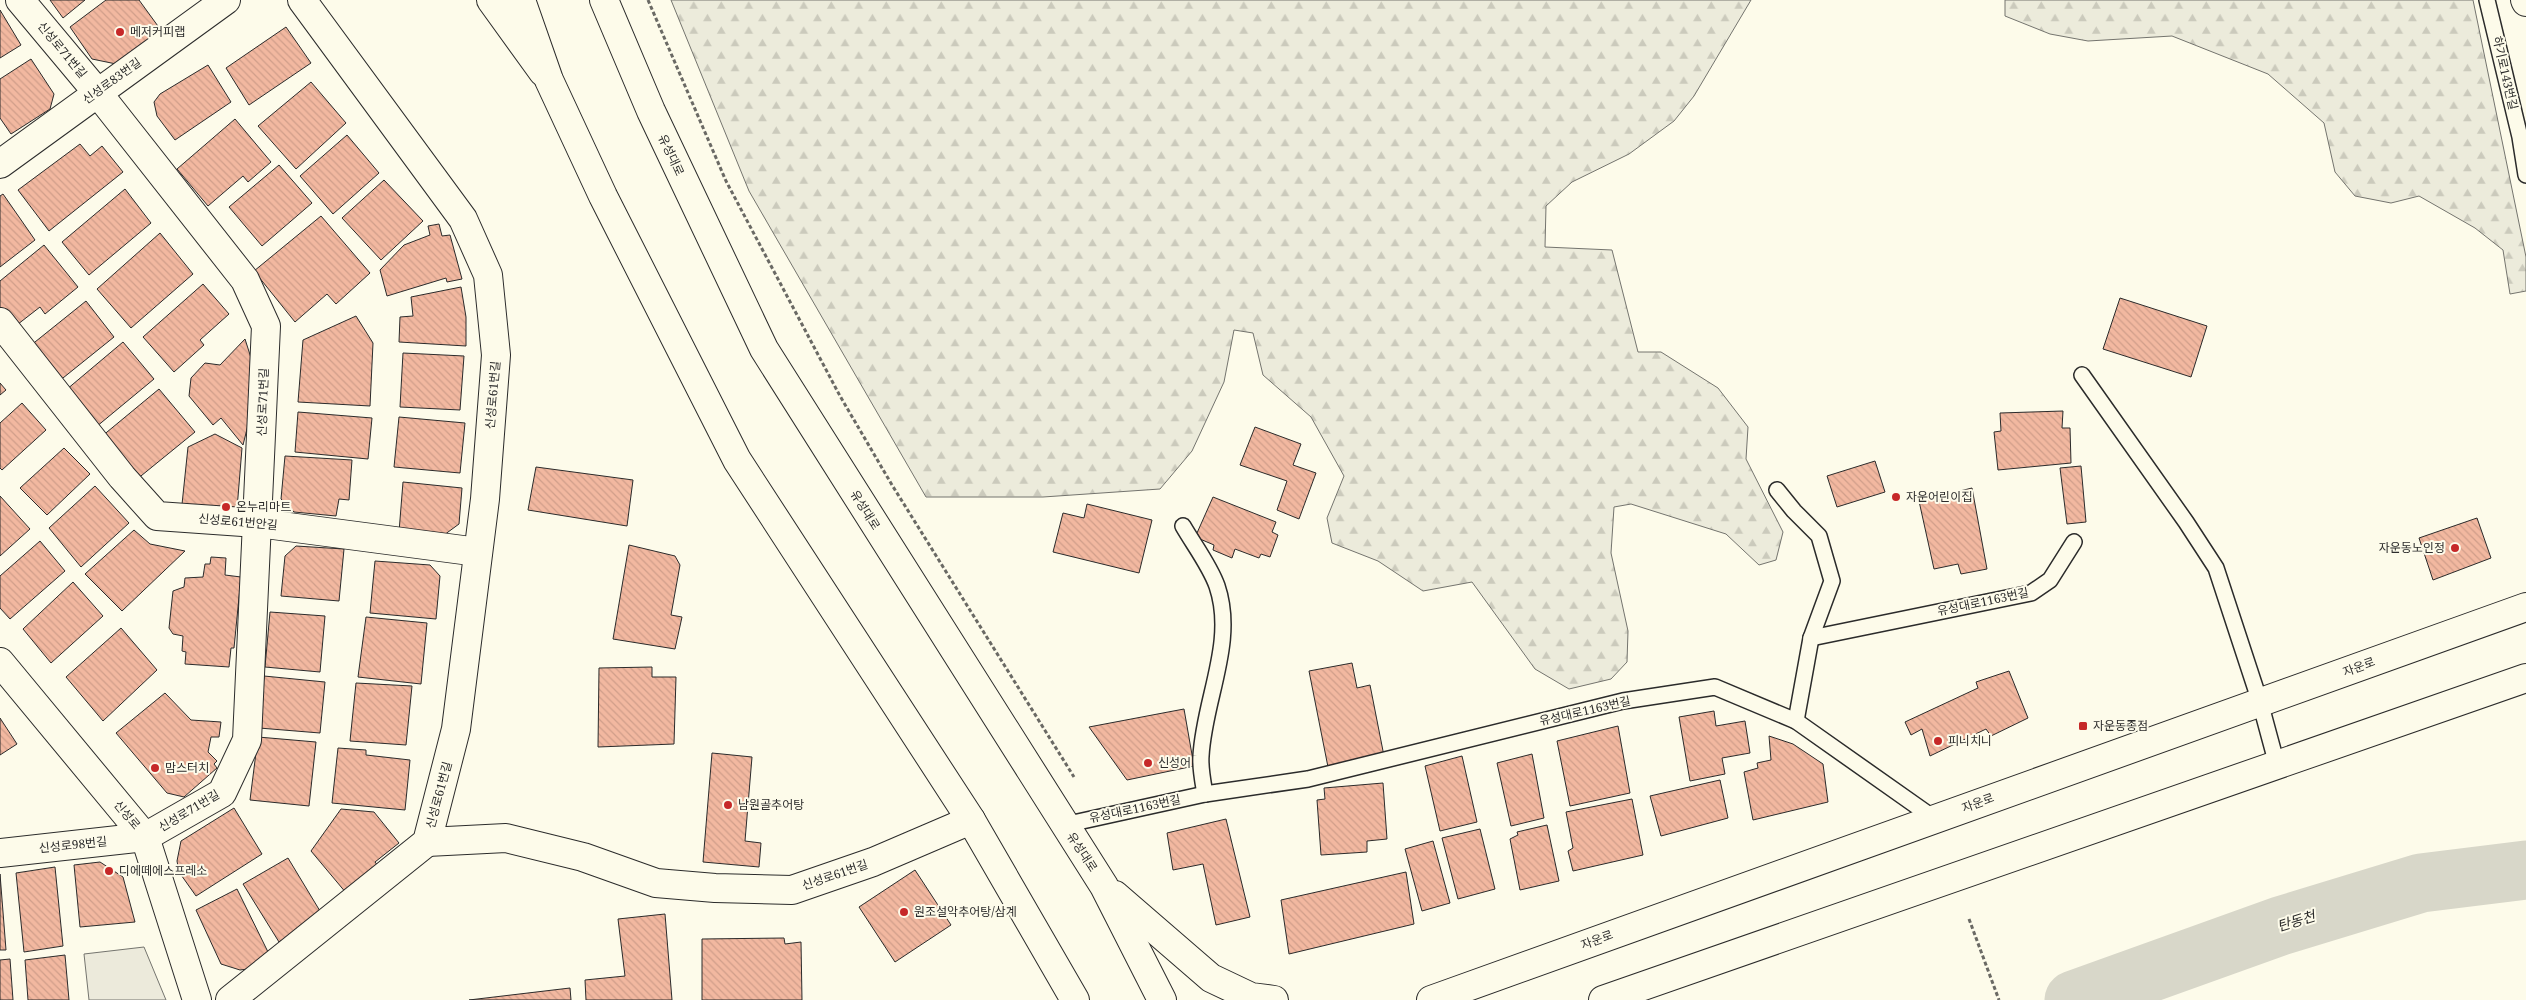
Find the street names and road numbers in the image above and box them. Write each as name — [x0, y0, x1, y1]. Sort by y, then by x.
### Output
street label: 신성로71번길 — [34, 18, 91, 81]
street label: 하기로143번길 — [2489, 34, 2522, 111]
street label: 신성로83번길 — [79, 54, 144, 108]
street label: 유성대로 — [654, 131, 688, 178]
street label: 신성로61번길 — [481, 360, 504, 430]
street label: 신성로71번길 — [253, 367, 272, 437]
street label: 유성대로 — [847, 487, 884, 533]
street label: 신성로61번안길 — [198, 510, 278, 533]
street label: 유성대로1163번길 — [1936, 584, 2030, 620]
street label: 자운로 — [2340, 653, 2377, 680]
street label: 유성대로1163번길 — [1538, 692, 1632, 729]
street label: 신성로61번길 — [421, 760, 456, 830]
street label: 신성로71번길 — [155, 786, 223, 836]
street label: 자운로 — [1959, 789, 1996, 816]
street label: 유성대로1163번길 — [1088, 791, 1182, 827]
street label: 신성로 — [110, 797, 145, 833]
street label: 유성대로 — [1063, 829, 1102, 875]
street label: 신성로98번길 — [38, 832, 108, 857]
street label: 신성로61번길 — [800, 855, 870, 894]
street label: 자운로 — [1578, 926, 1615, 953]

